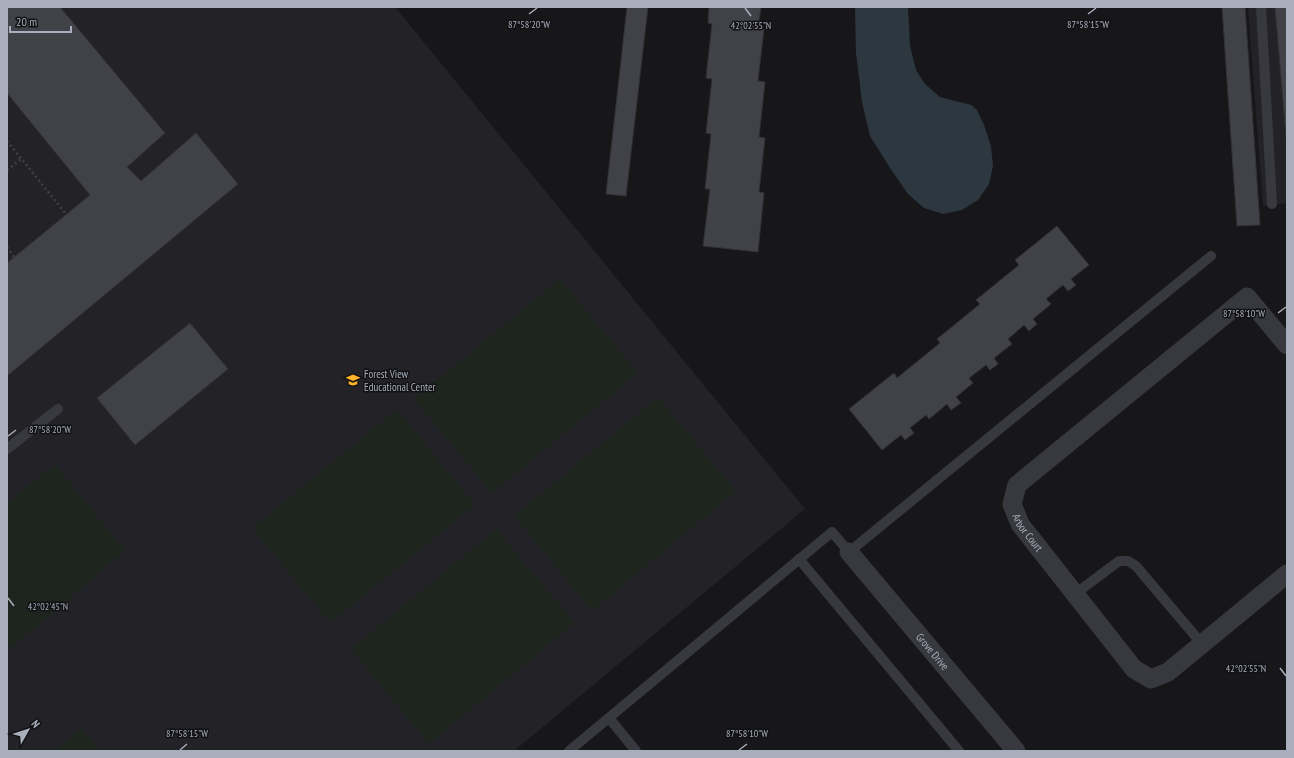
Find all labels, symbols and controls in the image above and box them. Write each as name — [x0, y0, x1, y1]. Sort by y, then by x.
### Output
scale bar — [10, 8, 71, 34]
text: 20 m — [16, 14, 37, 29]
text: 87°58'20"W — [508, 18, 550, 31]
text: 87°58'15"W — [1067, 18, 1109, 31]
text: 42°02'55"N — [731, 19, 771, 32]
text: 87°58'10"W — [1223, 307, 1265, 320]
place label: Forest View Educational Center — [364, 367, 435, 394]
school or university icon: Forest View Educational Center — [345, 372, 361, 388]
text: 87°58'20"W — [29, 423, 71, 436]
street label: Arbor Court — [1010, 512, 1046, 554]
text: 42°02'45"N — [28, 600, 68, 613]
street label: Grove Drive — [913, 630, 952, 673]
text: 42°02'55"N — [1226, 662, 1266, 675]
north arrow — [8, 710, 48, 750]
text: N — [28, 717, 43, 730]
text: 87°58'15"W — [166, 727, 208, 740]
text: 87°58'10"W — [726, 727, 768, 740]

